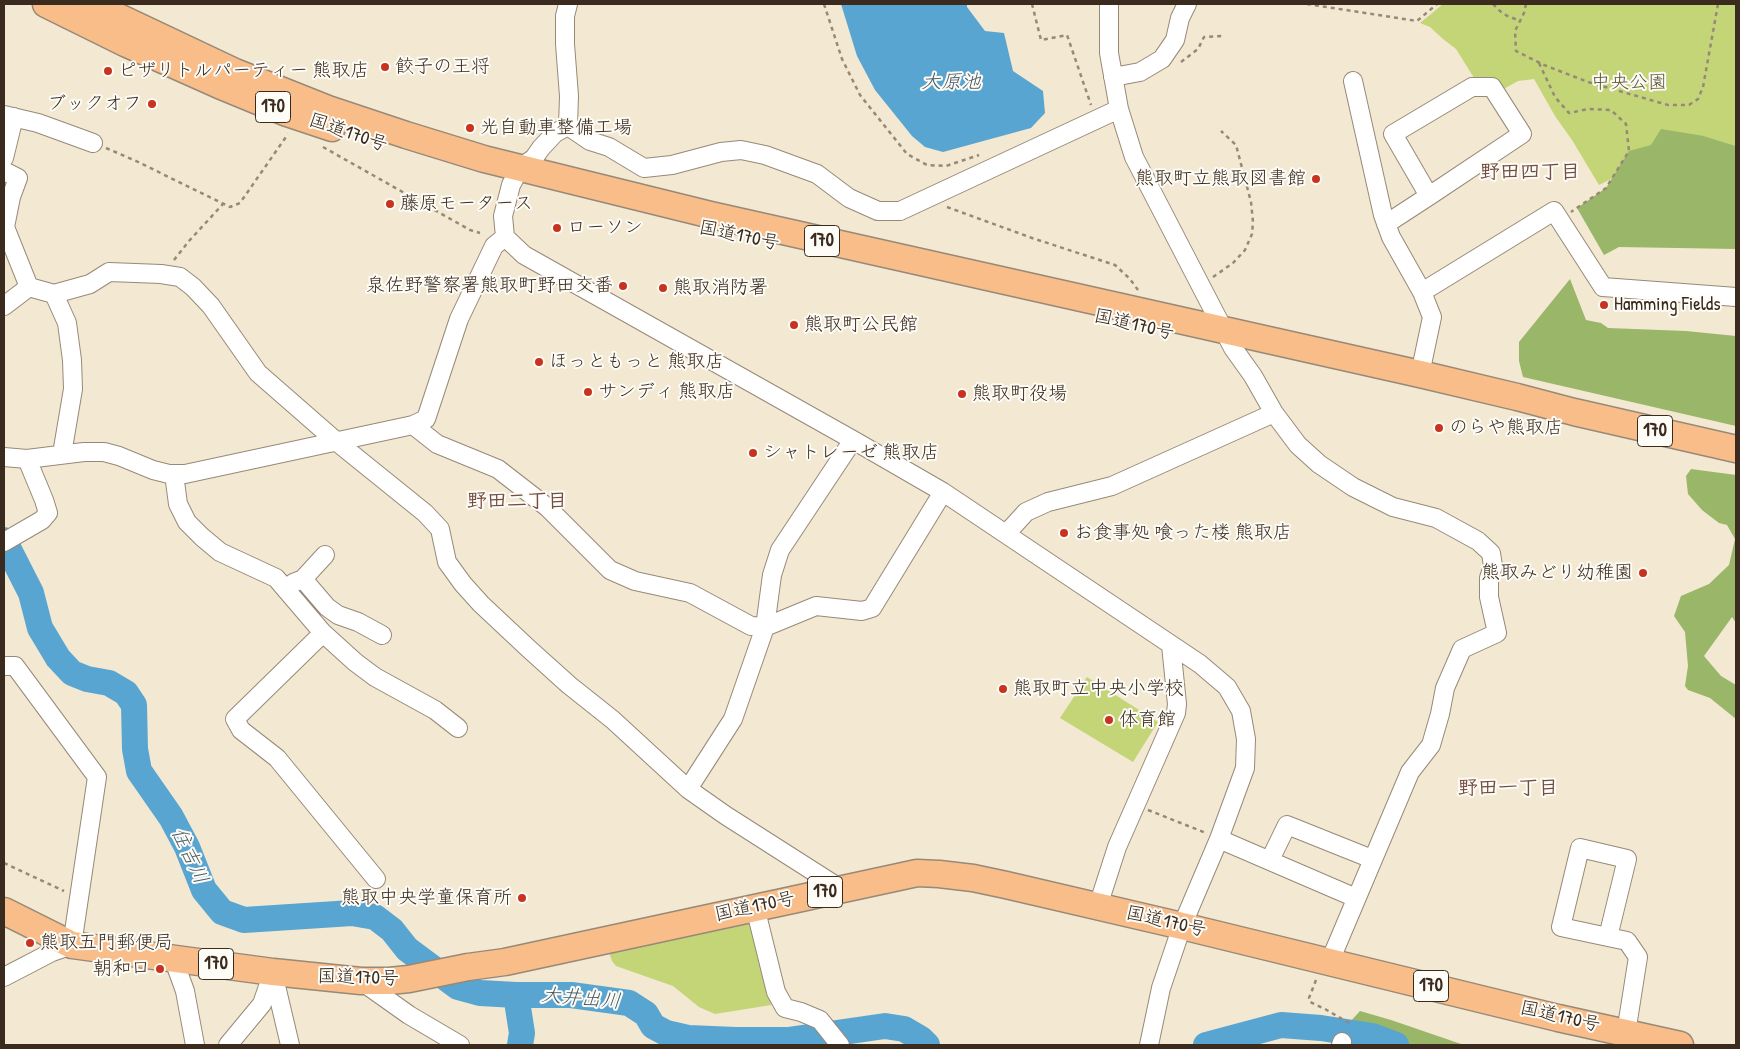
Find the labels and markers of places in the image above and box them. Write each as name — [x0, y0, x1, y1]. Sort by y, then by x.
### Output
place label: 餃子の王将 — [395, 56, 490, 78]
place label: ピザリトルパーティー 熊取店 — [118, 60, 369, 82]
marker: 餃子の王将 — [379, 61, 391, 73]
marker: ピザリトルパーティー 熊取店 — [102, 65, 114, 77]
place label: ブックオフ — [47, 93, 142, 115]
marker: ブックオフ — [146, 98, 158, 110]
place label: 光自動車整備工場 — [480, 117, 632, 139]
marker: 光自動車整備工場 — [464, 122, 476, 134]
place label: 熊取町立熊取図書館 — [1135, 168, 1306, 190]
marker: 熊取町立熊取図書館 — [1310, 173, 1322, 185]
place label: 藤原モータース — [400, 193, 533, 215]
marker: 藤原モータース — [384, 198, 396, 210]
place label: ローソン — [567, 217, 643, 239]
marker: ローソン — [551, 222, 563, 234]
place label: 泉佐野警察署熊取町野田交番 — [366, 275, 613, 297]
place label: 熊取消防署 — [673, 277, 768, 299]
marker: 泉佐野警察署熊取町野田交番 — [617, 280, 629, 292]
marker: 熊取消防署 — [657, 282, 669, 294]
place label: Hamming Fields — [1614, 294, 1721, 316]
marker: Hamming Fields — [1598, 299, 1610, 311]
place label: 熊取町公民館 — [804, 314, 918, 336]
marker: 熊取町公民館 — [788, 319, 800, 331]
place label: ほっともっと 熊取店 — [549, 351, 724, 373]
marker: ほっともっと 熊取店 — [533, 356, 545, 368]
place label: サンディ 熊取店 — [598, 381, 735, 403]
place label: 熊取町役場 — [972, 383, 1067, 405]
marker: サンディ 熊取店 — [582, 386, 594, 398]
marker: 熊取町役場 — [956, 388, 968, 400]
place label: のらや熊取店 — [1449, 417, 1563, 439]
marker: のらや熊取店 — [1433, 422, 1445, 434]
place label: シャトレーゼ 熊取店 — [763, 442, 939, 464]
marker: シャトレーゼ 熊取店 — [747, 447, 759, 459]
place label: お食事処 喰った楼 熊取店 — [1074, 522, 1292, 544]
marker: お食事処 喰った楼 熊取店 — [1058, 527, 1070, 539]
place label: 熊取みどり幼稚園 — [1481, 562, 1633, 584]
marker: 熊取みどり幼稚園 — [1637, 567, 1649, 579]
place label: 熊取町立中央小学校 — [1013, 678, 1184, 700]
marker: 熊取町立中央小学校 — [997, 683, 1009, 695]
place label: 体育館 — [1119, 709, 1176, 731]
marker: 体育館 — [1103, 714, 1115, 726]
place label: 熊取中央学童保育所 — [341, 887, 512, 909]
marker: 熊取中央学童保育所 — [516, 892, 528, 904]
place label: 熊取五門郵便局 — [40, 932, 173, 954]
marker: 熊取五門郵便局 — [24, 937, 36, 949]
place label: 朝和口 — [93, 958, 150, 980]
marker: 朝和口 — [154, 963, 166, 975]

